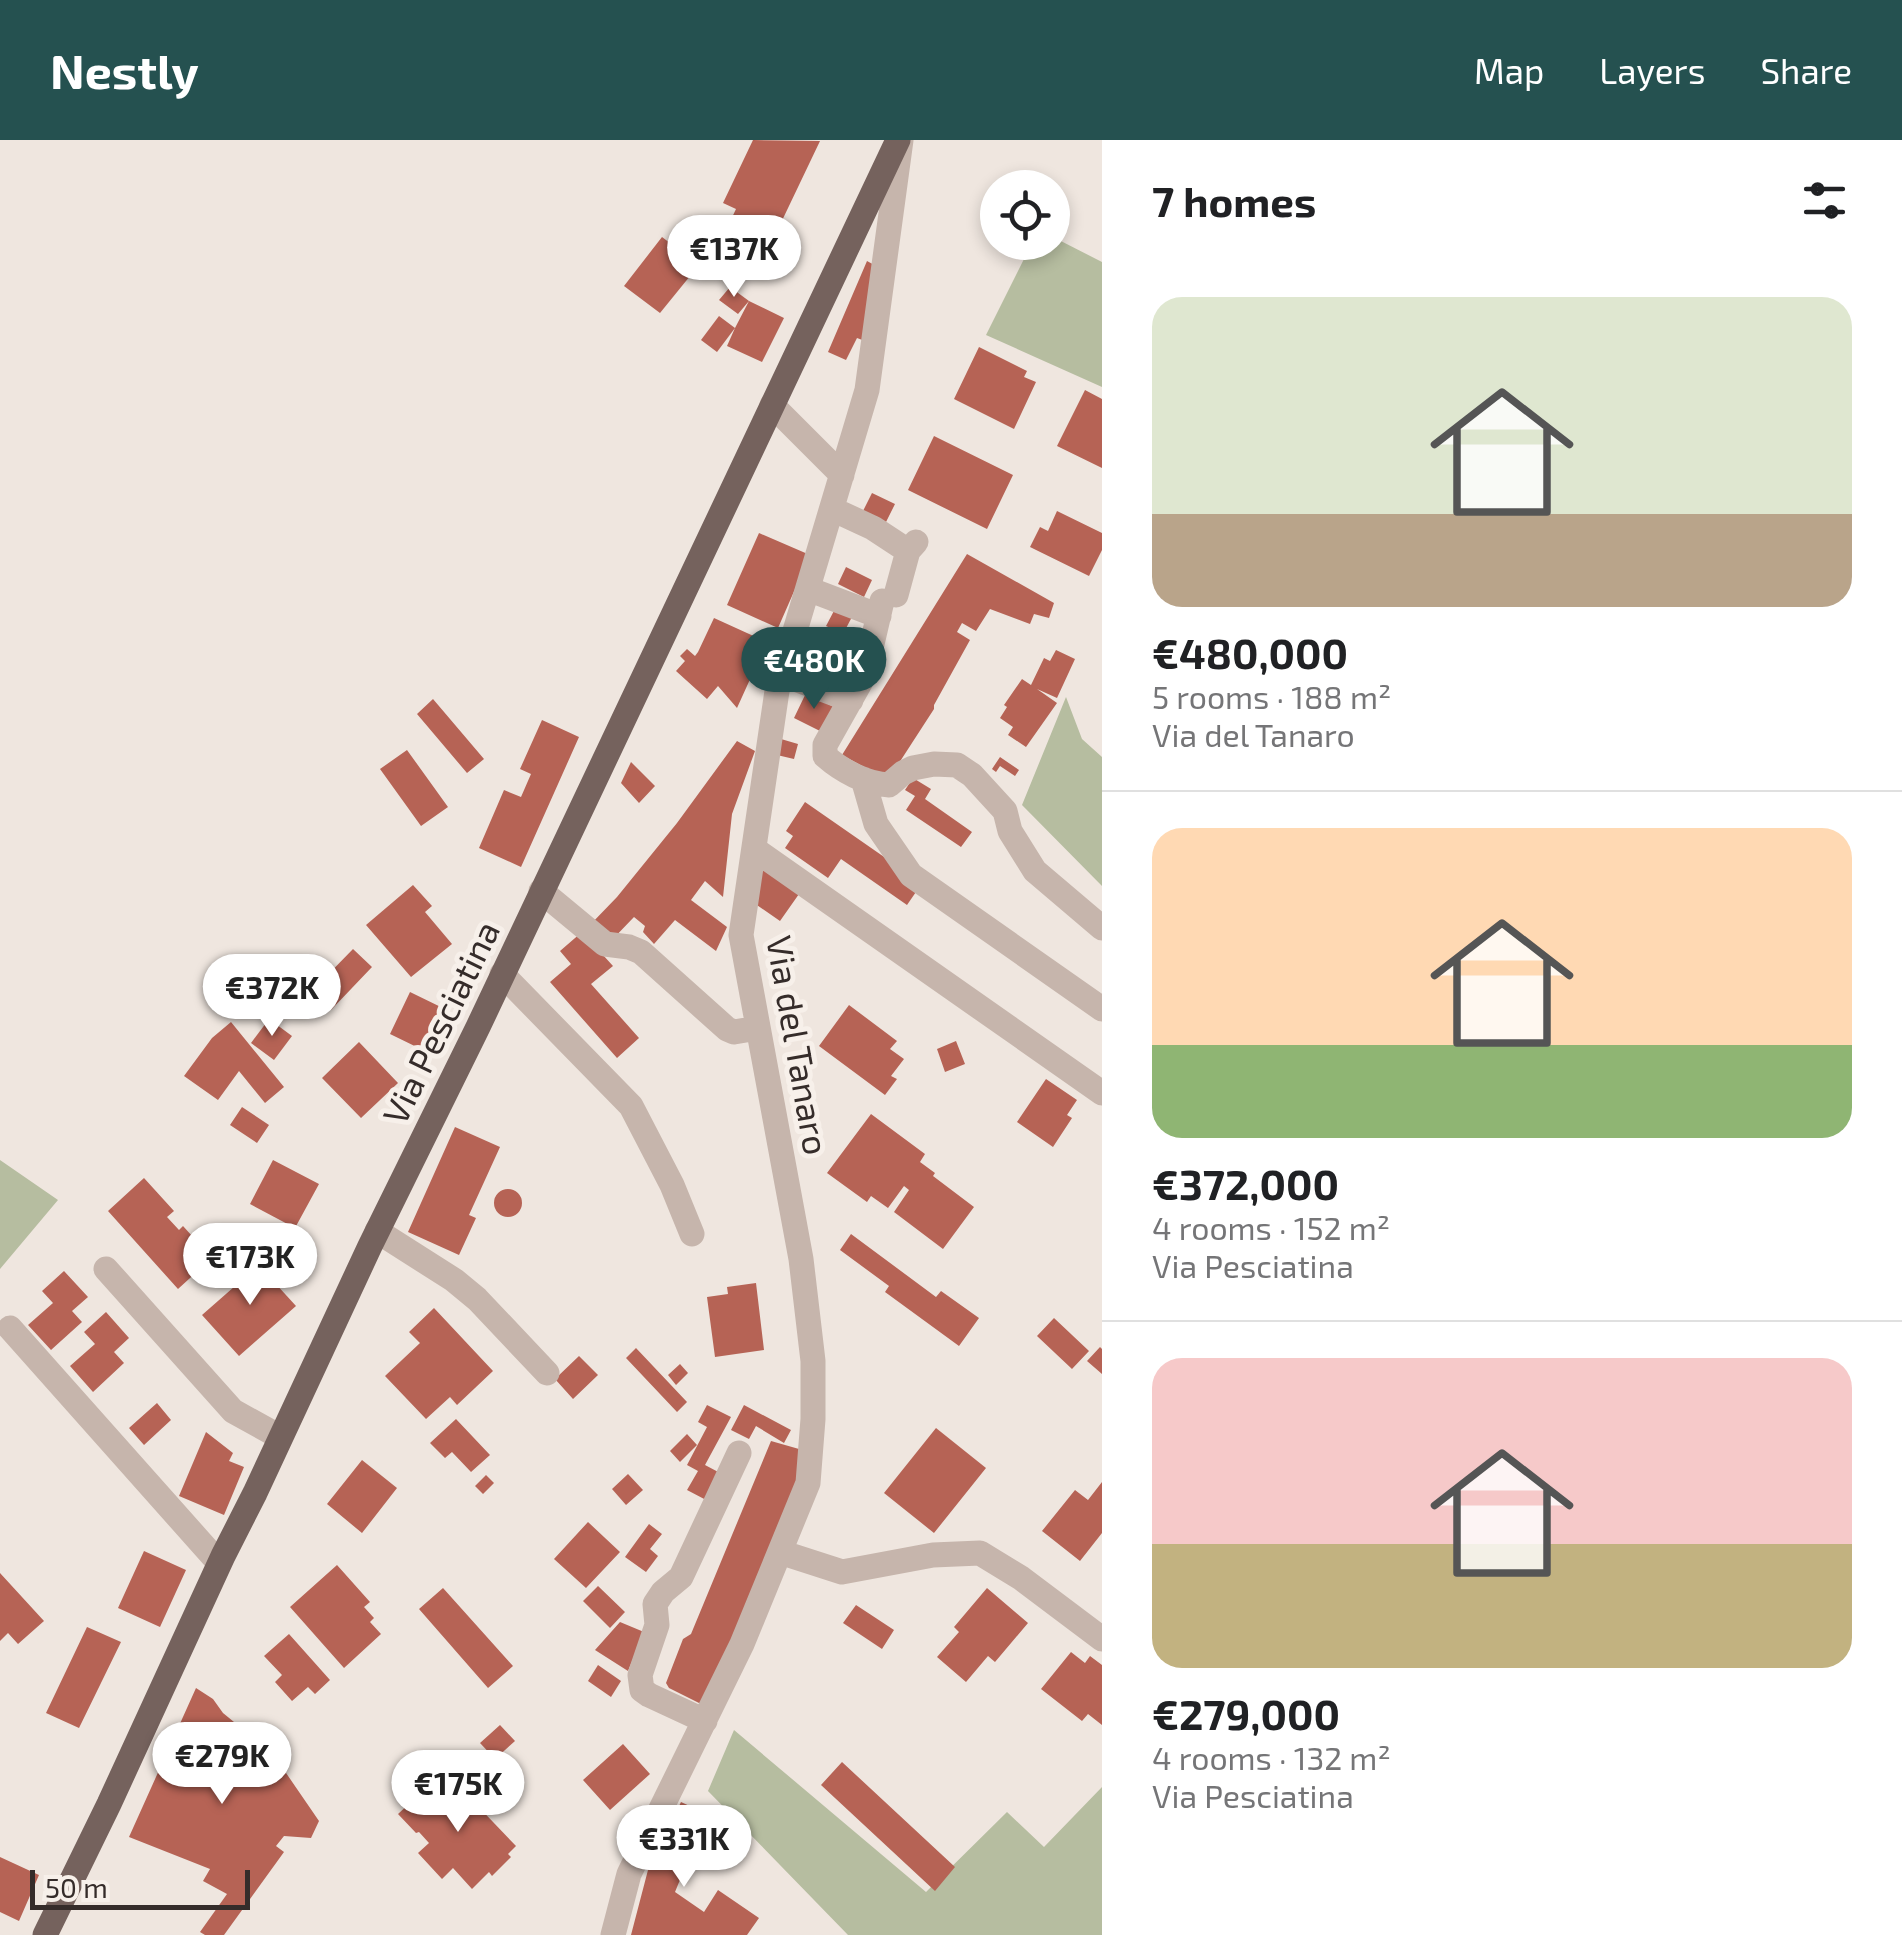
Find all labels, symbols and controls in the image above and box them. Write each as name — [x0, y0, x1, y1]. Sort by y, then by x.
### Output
text: Nestly — [50, 41, 199, 99]
text: Map — [1474, 49, 1544, 91]
text: Layers — [1599, 49, 1705, 91]
text: Share — [1760, 49, 1852, 91]
map controls — [980, 170, 1070, 260]
button: locate — [980, 170, 1070, 260]
icon: filters — [1797, 173, 1852, 228]
text: 7 homes — [1152, 175, 1316, 225]
pin: €137K — [664, 215, 804, 300]
text: €137K — [689, 228, 779, 266]
icon: home — [1412, 362, 1592, 542]
pin: €480K — [744, 627, 884, 712]
text: €480,000 — [1152, 627, 1348, 677]
text: €480K — [763, 640, 865, 678]
text: 5 rooms · 188 m² — [1152, 677, 1391, 715]
text: Via del Tanaro — [1152, 715, 1355, 753]
icon: home — [1412, 893, 1592, 1073]
street label: Via Pesciatina — [373, 914, 507, 1130]
street label: Via del Tanaro — [759, 932, 839, 1158]
pin: €372K — [202, 954, 342, 1039]
text: €372K — [225, 967, 319, 1005]
text: €372,000 — [1152, 1158, 1339, 1208]
text: 4 rooms · 152 m² — [1152, 1208, 1390, 1246]
pin: €173K — [180, 1223, 320, 1308]
text: €173K — [205, 1236, 295, 1274]
text: Via Pesciatina — [1152, 1246, 1354, 1284]
icon: home — [1412, 1423, 1592, 1603]
text: €279,000 — [1152, 1688, 1340, 1738]
pin: €279K — [152, 1722, 292, 1807]
text: €279K — [174, 1735, 270, 1773]
text: 4 rooms · 132 m² — [1152, 1738, 1391, 1776]
pin: €175K — [388, 1750, 528, 1835]
text: €175K — [413, 1763, 503, 1801]
text: Via Pesciatina — [1152, 1776, 1354, 1814]
pin: €331K — [614, 1805, 754, 1890]
text: €331K — [639, 1818, 729, 1856]
scale bar — [30, 1865, 250, 1910]
text: 50 m — [45, 1870, 108, 1904]

